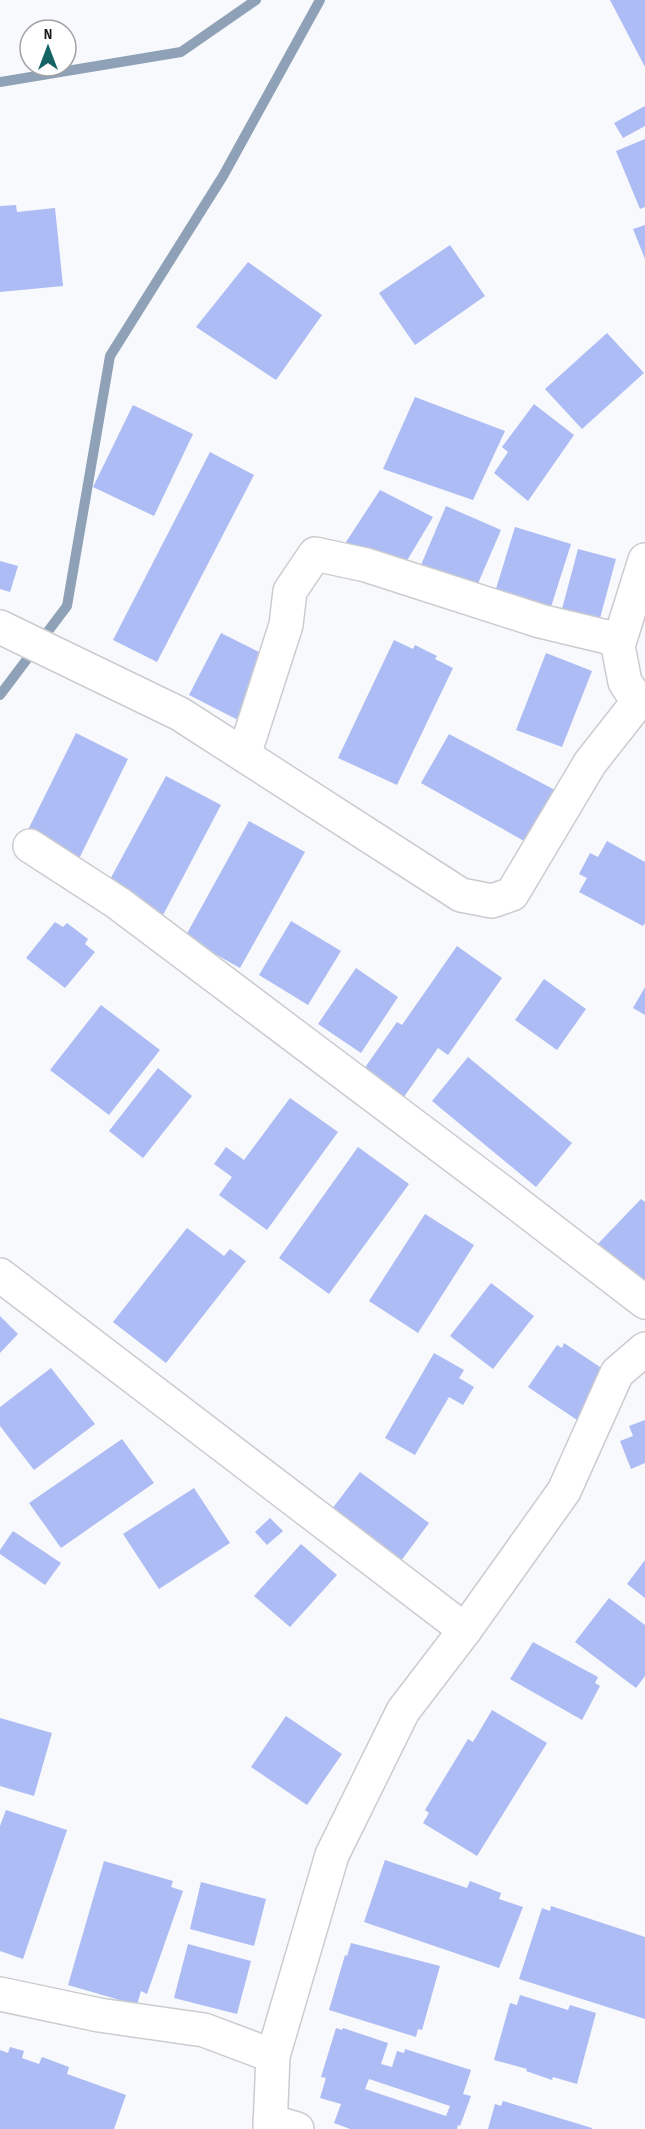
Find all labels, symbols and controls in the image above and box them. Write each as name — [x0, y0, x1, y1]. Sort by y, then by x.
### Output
north arrow — [18, 18, 78, 78]
text: N — [44, 25, 52, 44]

